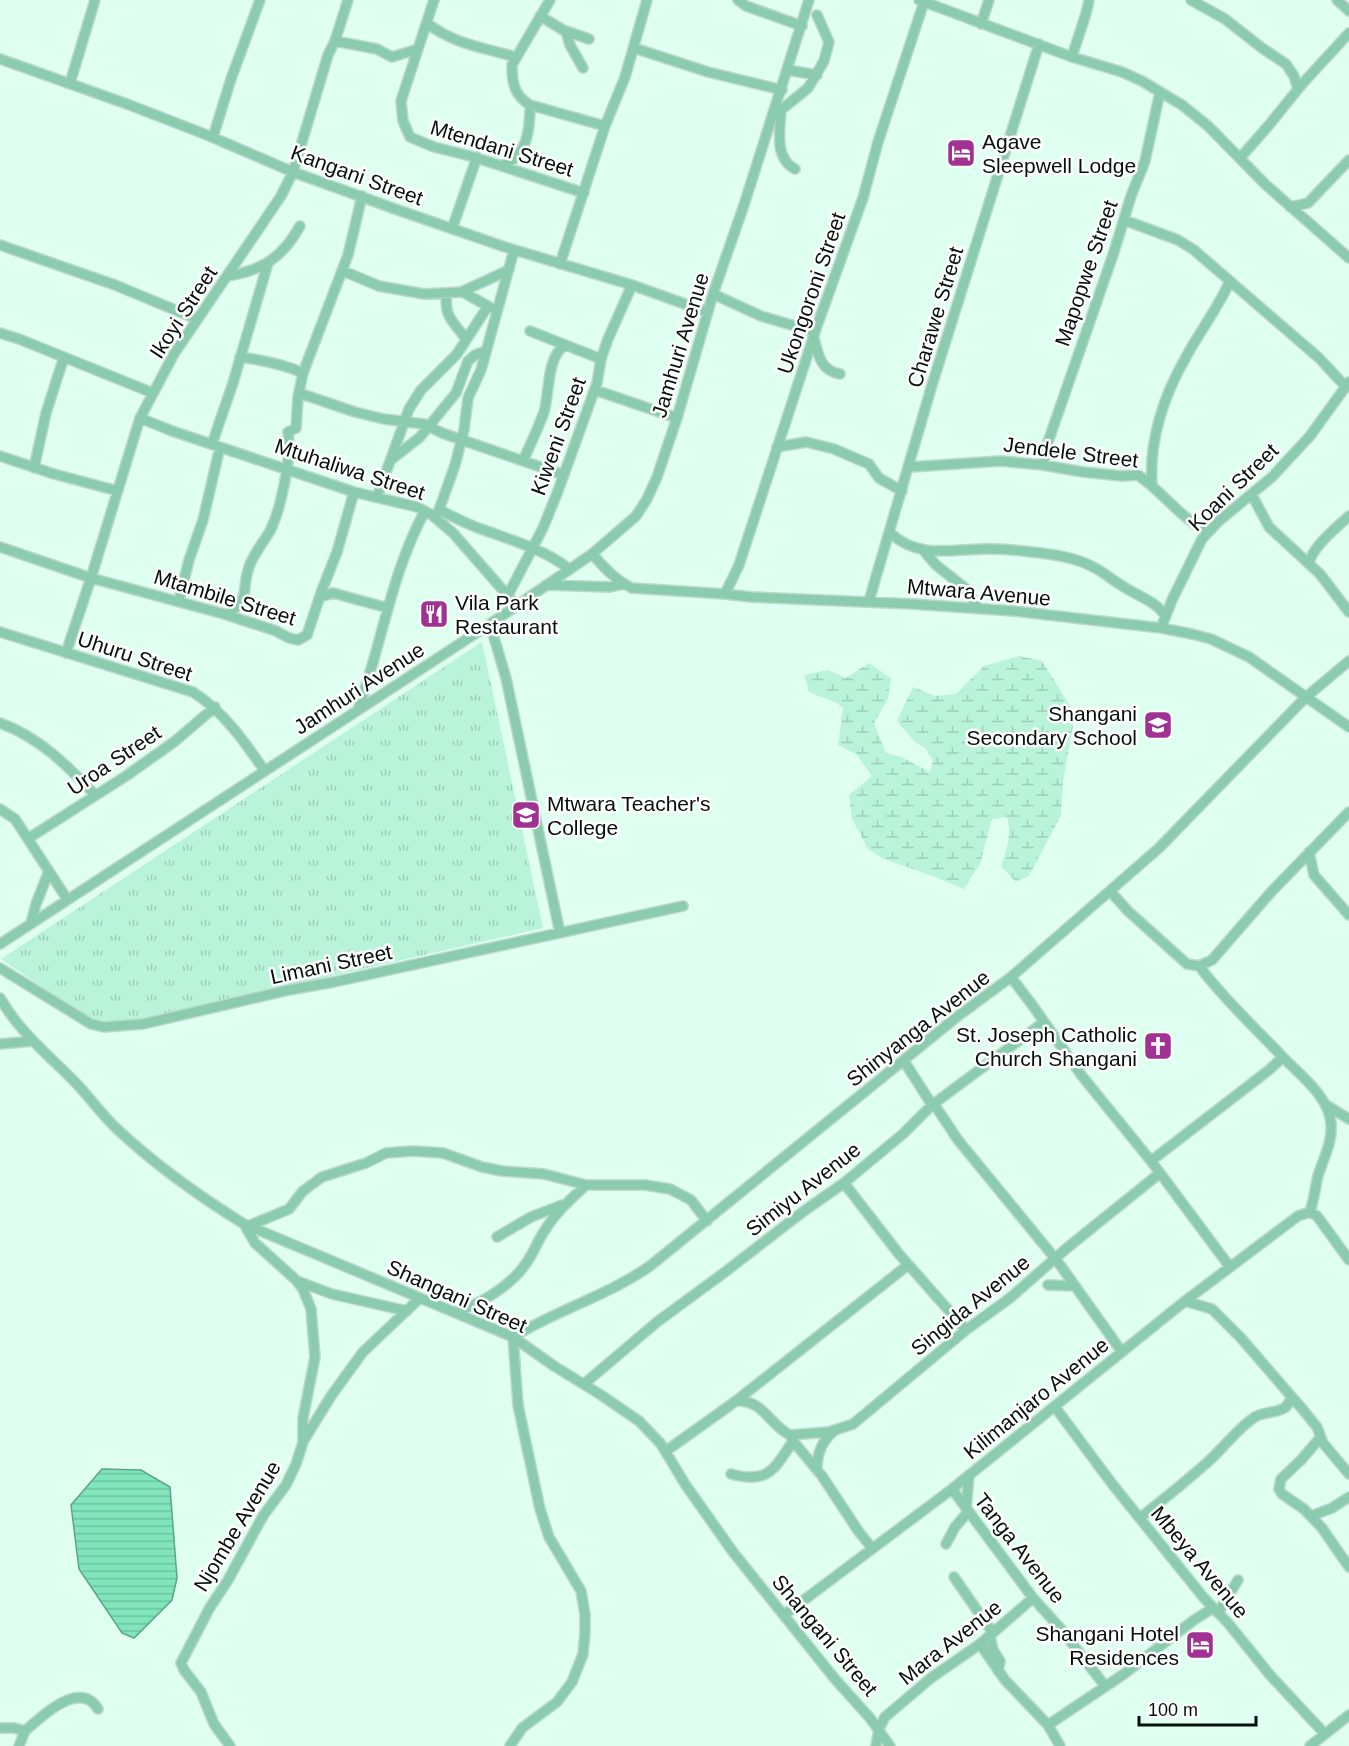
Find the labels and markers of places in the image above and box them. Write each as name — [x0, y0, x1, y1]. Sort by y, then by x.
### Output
place label: Agave Sleepwell Lodge — [982, 130, 1136, 177]
hotel icon: Agave Sleepwell Lodge — [945, 137, 977, 169]
place label: Vila Park Restaurant — [455, 591, 558, 638]
restaurant icon: Vila Park Restaurant — [418, 598, 450, 630]
place label: Shangani Secondary School — [967, 702, 1137, 749]
school or university icon: Shangani Secondary School — [1142, 709, 1174, 741]
place label: Mtwara Teacher's College — [547, 792, 711, 839]
school or university icon: Mtwara Teacher's College — [510, 799, 542, 831]
place label: St. Joseph Catholic Church Shangani — [956, 1023, 1137, 1070]
church icon: St. Joseph Catholic Church Shangani — [1142, 1030, 1174, 1062]
place label: Shangani Hotel Residences — [1035, 1622, 1179, 1669]
hotel icon: Shangani Hotel Residences — [1184, 1629, 1216, 1661]

